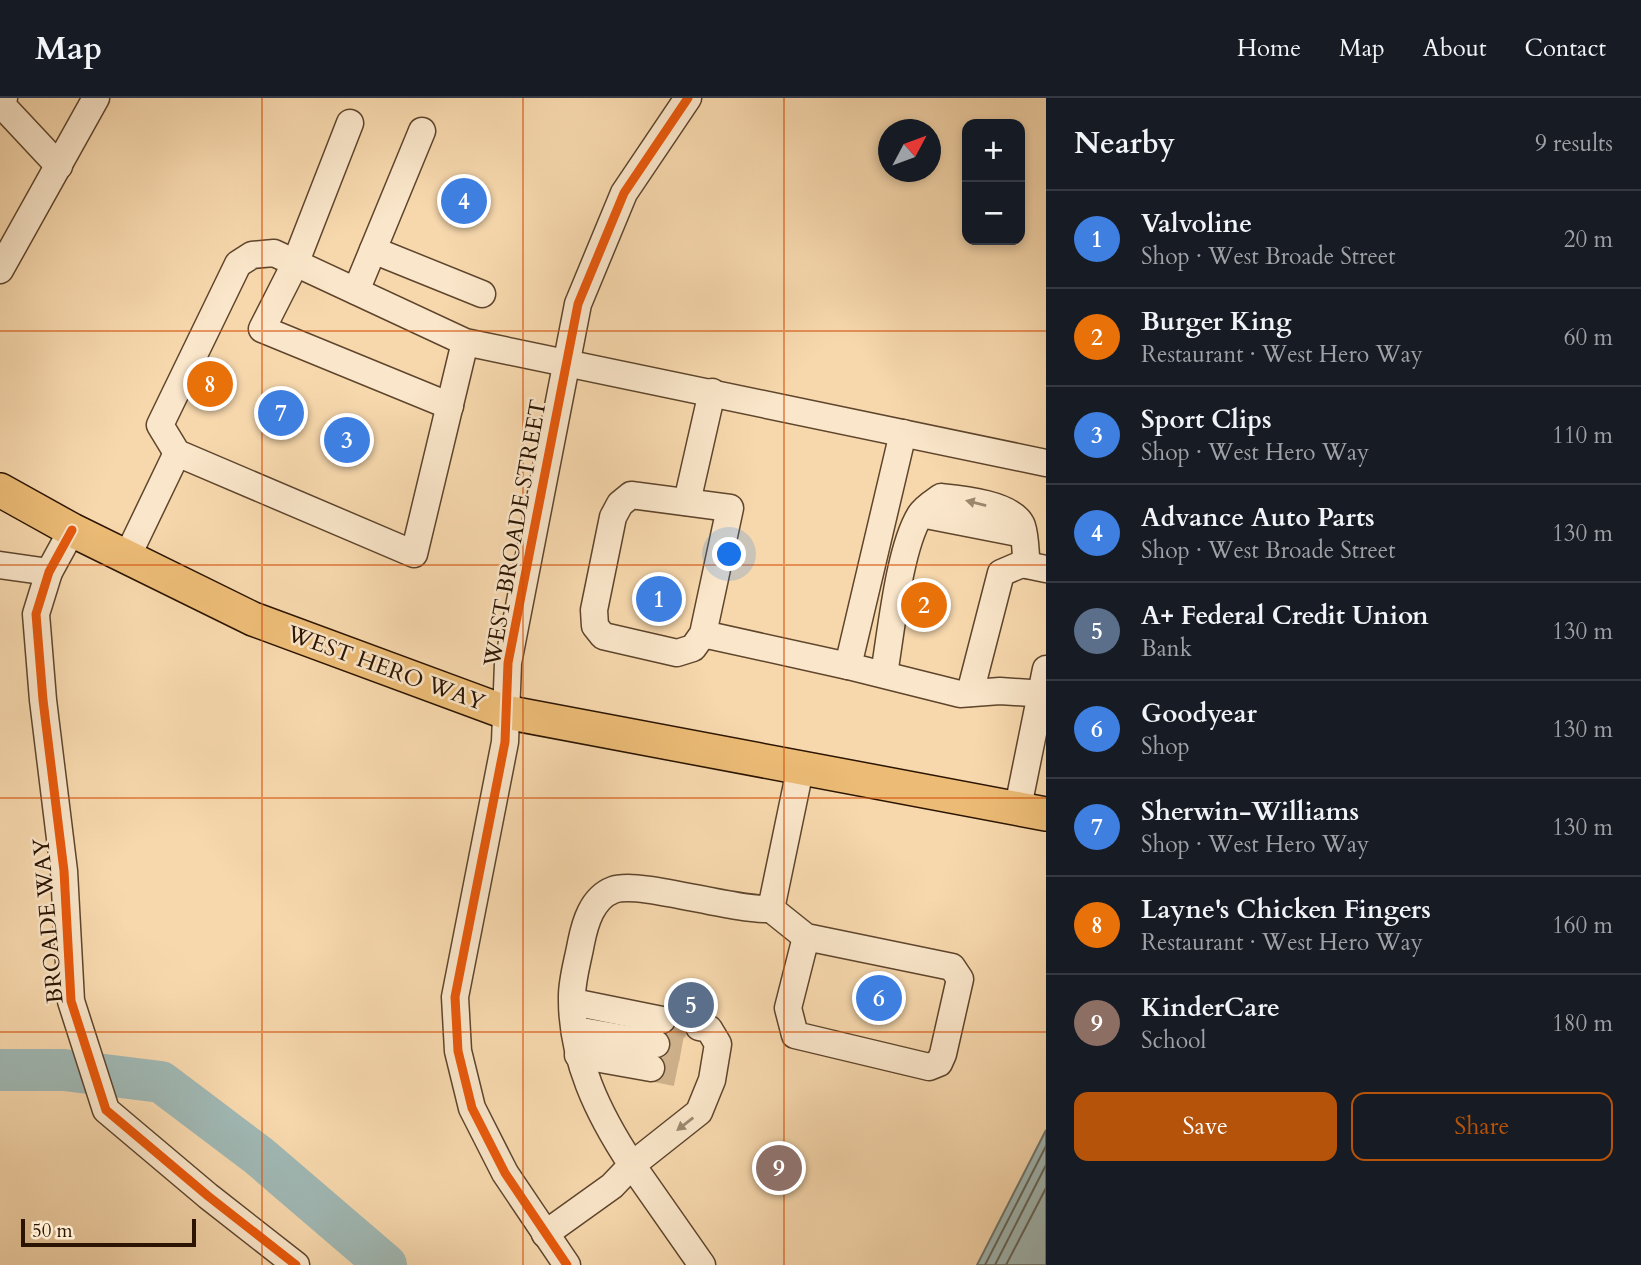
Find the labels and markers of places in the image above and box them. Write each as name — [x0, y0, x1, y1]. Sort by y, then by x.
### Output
pin: 4 — [441, 175, 487, 227]
pin: 8 — [187, 358, 233, 410]
pin: 7 — [258, 387, 304, 439]
pin: 3 — [324, 414, 370, 466]
pin: 1 — [636, 573, 682, 625]
pin: 2 — [901, 579, 947, 631]
pin: 6 — [856, 972, 902, 1024]
pin: 5 — [668, 979, 714, 1031]
pin: 9 — [756, 1142, 802, 1194]

